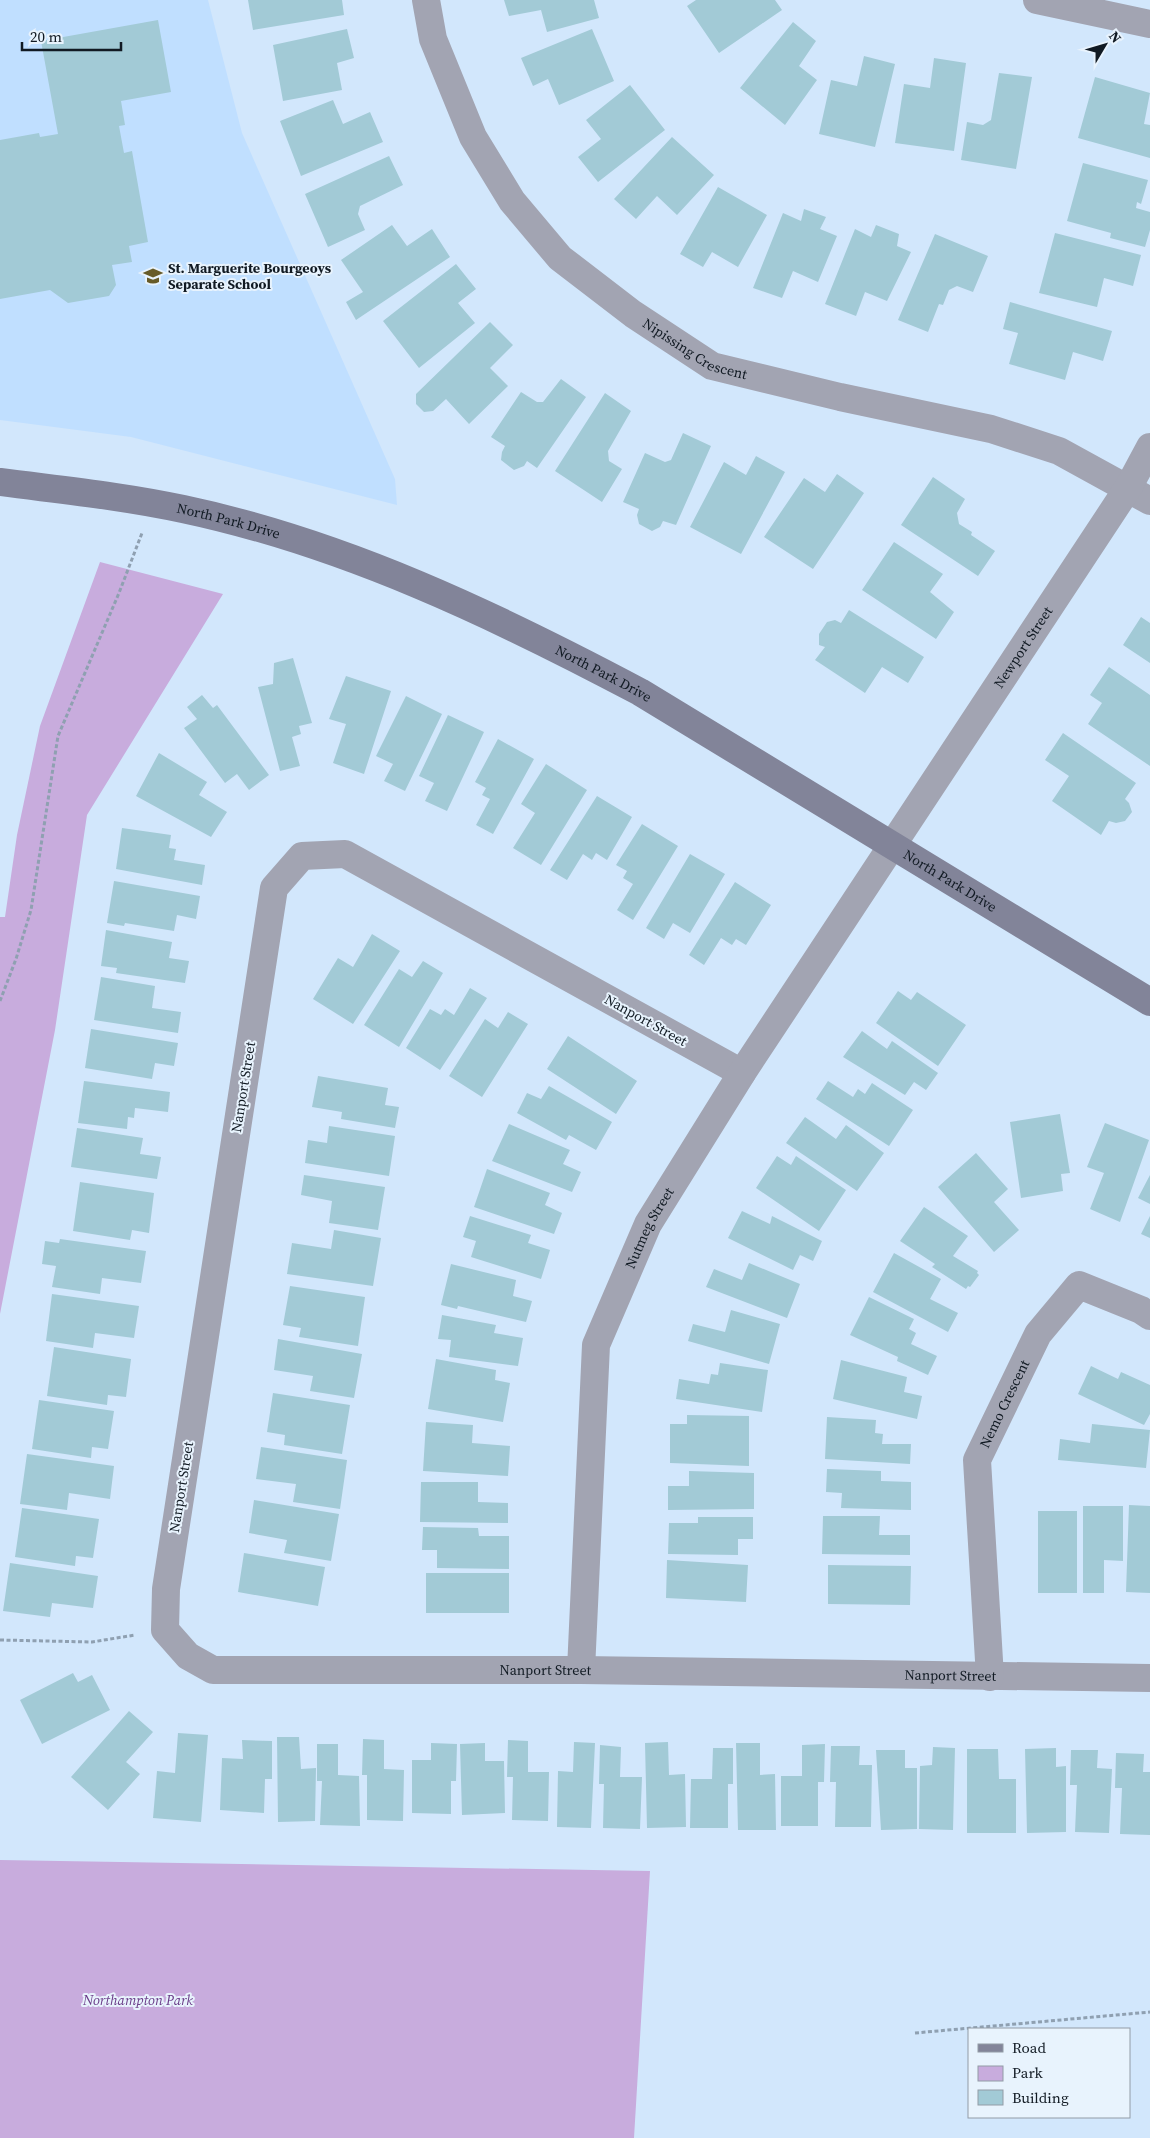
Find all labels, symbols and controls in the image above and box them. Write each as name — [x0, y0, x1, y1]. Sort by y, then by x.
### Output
scale bar — [22, 20, 121, 52]
north arrow — [1080, 20, 1130, 70]
text: 20 m — [30, 26, 62, 47]
text: N — [1104, 27, 1126, 47]
place label: St. Marguerite Bourgeoys Separate School — [168, 258, 332, 294]
school or university icon: St. Marguerite Bourgeoys Separate School — [142, 265, 164, 287]
street label: Nipissing Crescent — [639, 313, 750, 384]
street label: North Park Drive — [175, 498, 283, 544]
street label: Newport Street — [989, 602, 1057, 692]
street label: North Park Drive — [552, 640, 656, 707]
street label: North Park Drive — [900, 844, 1001, 917]
street label: Nanport Street — [601, 989, 691, 1051]
street label: Nanport Street — [226, 1040, 260, 1134]
street label: Nutmeg Street — [620, 1183, 679, 1272]
street label: Nemo Crescent — [974, 1356, 1034, 1451]
street label: Nanport Street — [164, 1440, 198, 1534]
street label: Nanport Street — [500, 1660, 592, 1680]
street label: Nanport Street — [904, 1665, 997, 1686]
park label: Northampton Park — [82, 1990, 193, 2010]
legend — [968, 2028, 1130, 2118]
text: Road — [1012, 2037, 1046, 2058]
text: Park — [1012, 2062, 1044, 2083]
text: Building — [1012, 2087, 1069, 2108]

